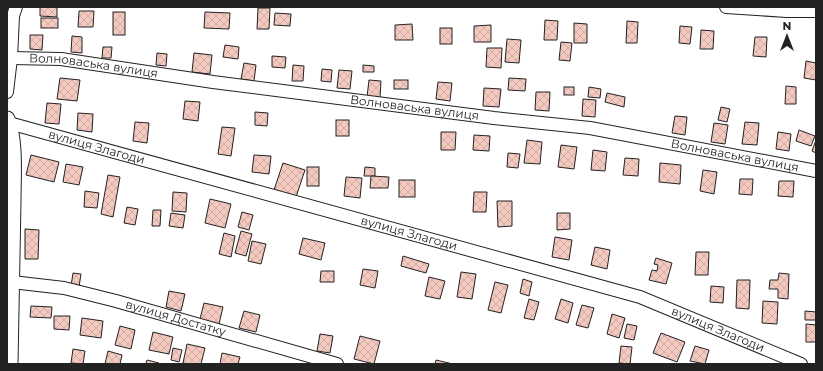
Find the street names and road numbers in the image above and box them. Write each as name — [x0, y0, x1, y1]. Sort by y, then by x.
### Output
street label: Волноваська вулиця — [29, 50, 159, 81]
street label: Волноваська вулиця — [349, 92, 480, 123]
street label: вулиця Злагоди — [47, 126, 147, 167]
street label: Волноваська вулиця — [670, 136, 800, 175]
street label: вулиця Злагоди — [359, 212, 459, 253]
street label: вулиця Достатку — [124, 296, 228, 339]
street label: вулиця Злагоди — [669, 303, 767, 355]

